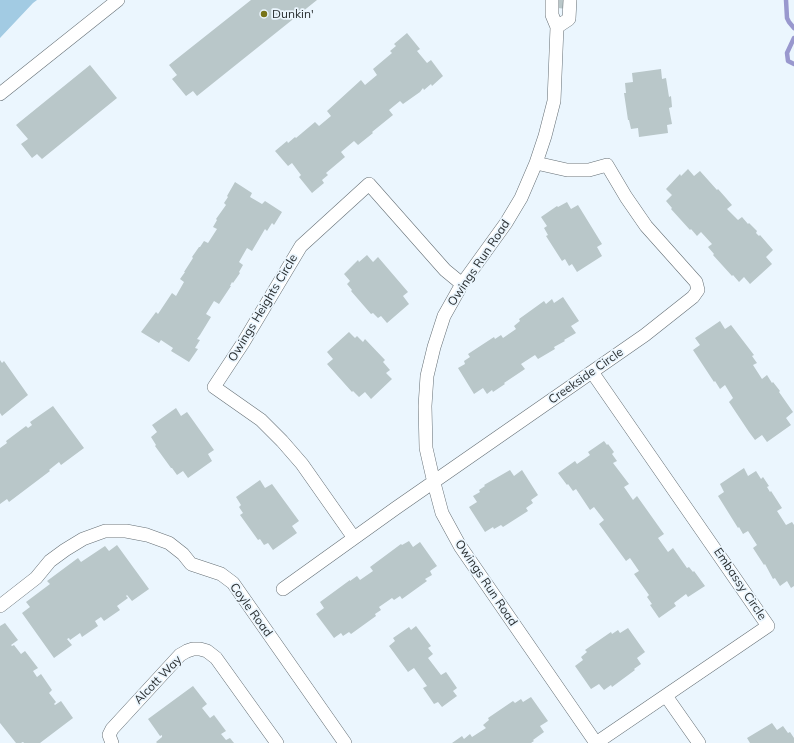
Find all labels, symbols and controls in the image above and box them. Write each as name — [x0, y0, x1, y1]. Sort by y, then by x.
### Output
place label: Dunkin' — [272, 7, 314, 21]
marker: Dunkin' — [259, 9, 269, 19]
street label: Owings Run Road — [445, 217, 513, 309]
street label: Owings Heights Circle — [225, 252, 301, 364]
street label: Creekside Circle — [546, 345, 626, 407]
street label: Owings Run Road — [452, 537, 520, 629]
street label: Embassy Circle — [711, 545, 769, 623]
street label: Coyle Road — [227, 580, 275, 640]
street label: Alcott Way — [131, 653, 185, 707]

